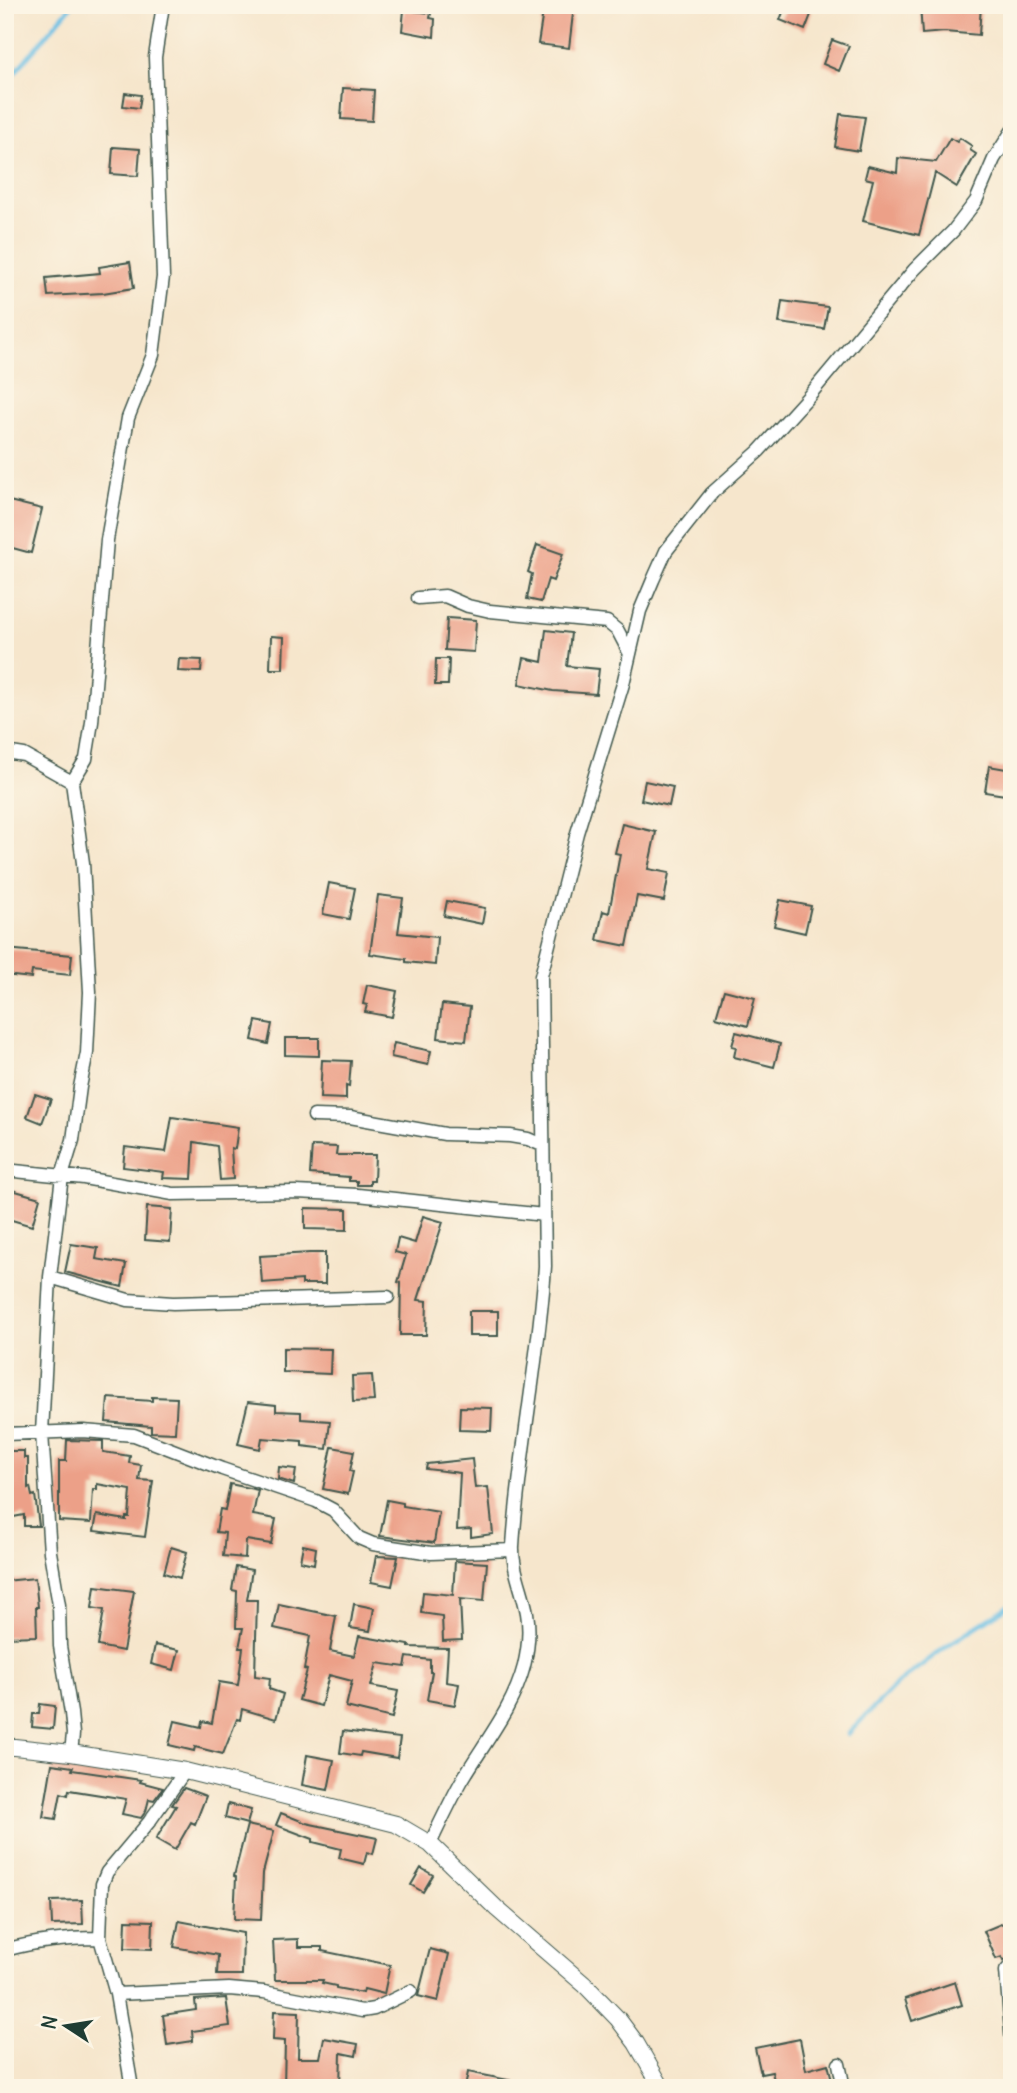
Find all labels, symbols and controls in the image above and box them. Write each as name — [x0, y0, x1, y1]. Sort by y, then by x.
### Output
north arrow — [32, 1992, 102, 2062]
text: N — [36, 2014, 62, 2031]

